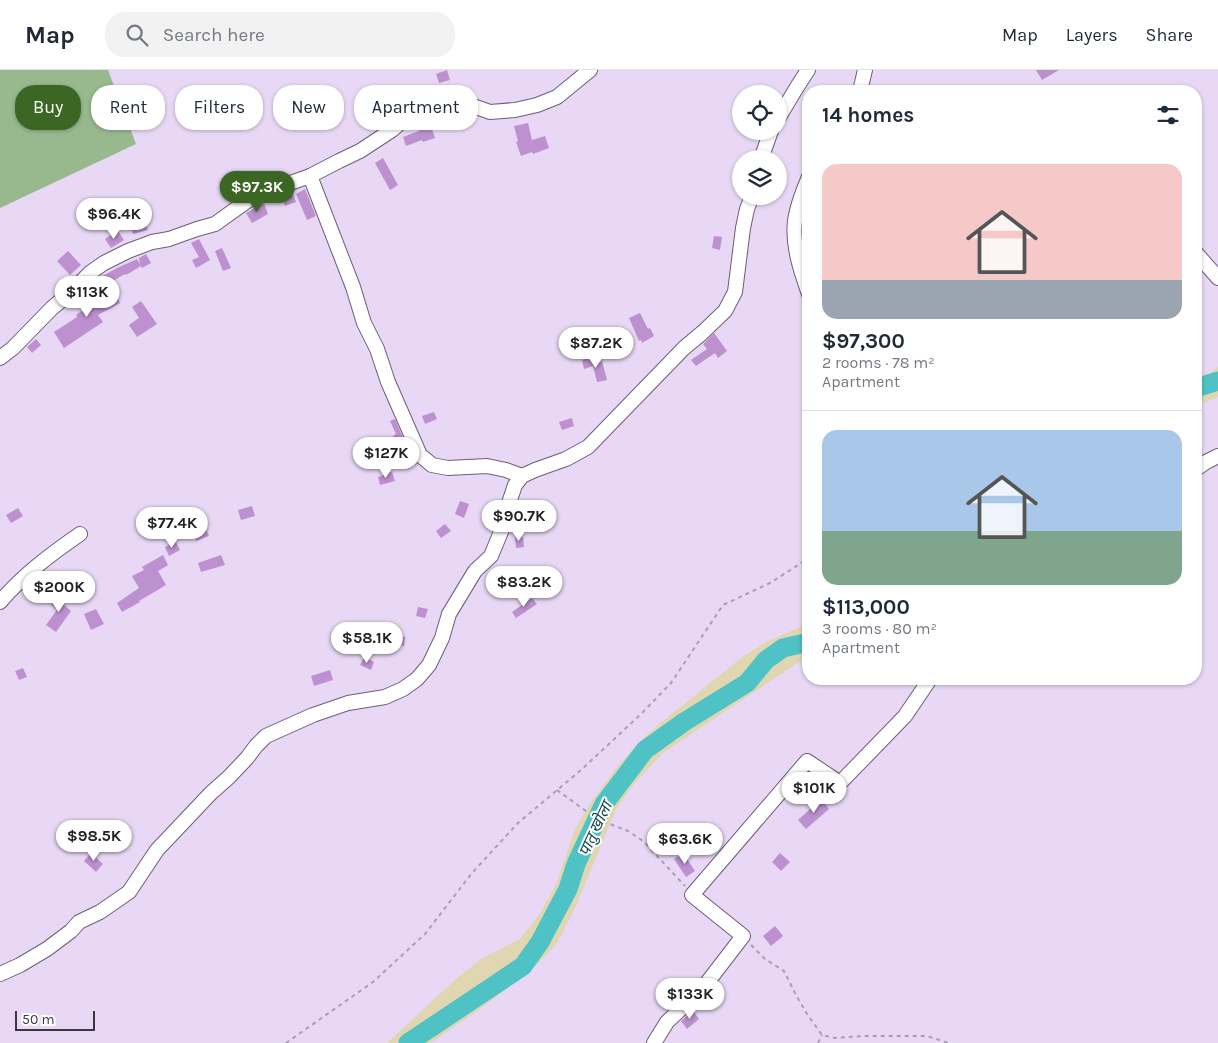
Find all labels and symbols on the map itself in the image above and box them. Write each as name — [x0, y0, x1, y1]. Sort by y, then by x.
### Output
pin: $97.3K — [216, 170, 298, 213]
pin: $96.4K — [73, 198, 155, 240]
pin: $113K — [52, 276, 122, 318]
pin: $87.2K — [555, 326, 637, 369]
pin: $127K — [351, 436, 421, 479]
pin: $90.7K — [478, 500, 560, 542]
pin: $77.4K — [131, 506, 213, 549]
pin: $83.2K — [483, 566, 565, 608]
pin: $200K — [24, 570, 94, 613]
pin: $58.1K — [326, 622, 408, 664]
pin: $101K — [779, 772, 849, 814]
water label: पातु खोला — [574, 796, 618, 860]
pin: $98.5K — [53, 820, 135, 862]
pin: $63.6K — [644, 822, 726, 865]
pin: $133K — [655, 978, 725, 1020]
scale bar — [15, 1008, 95, 1031]

